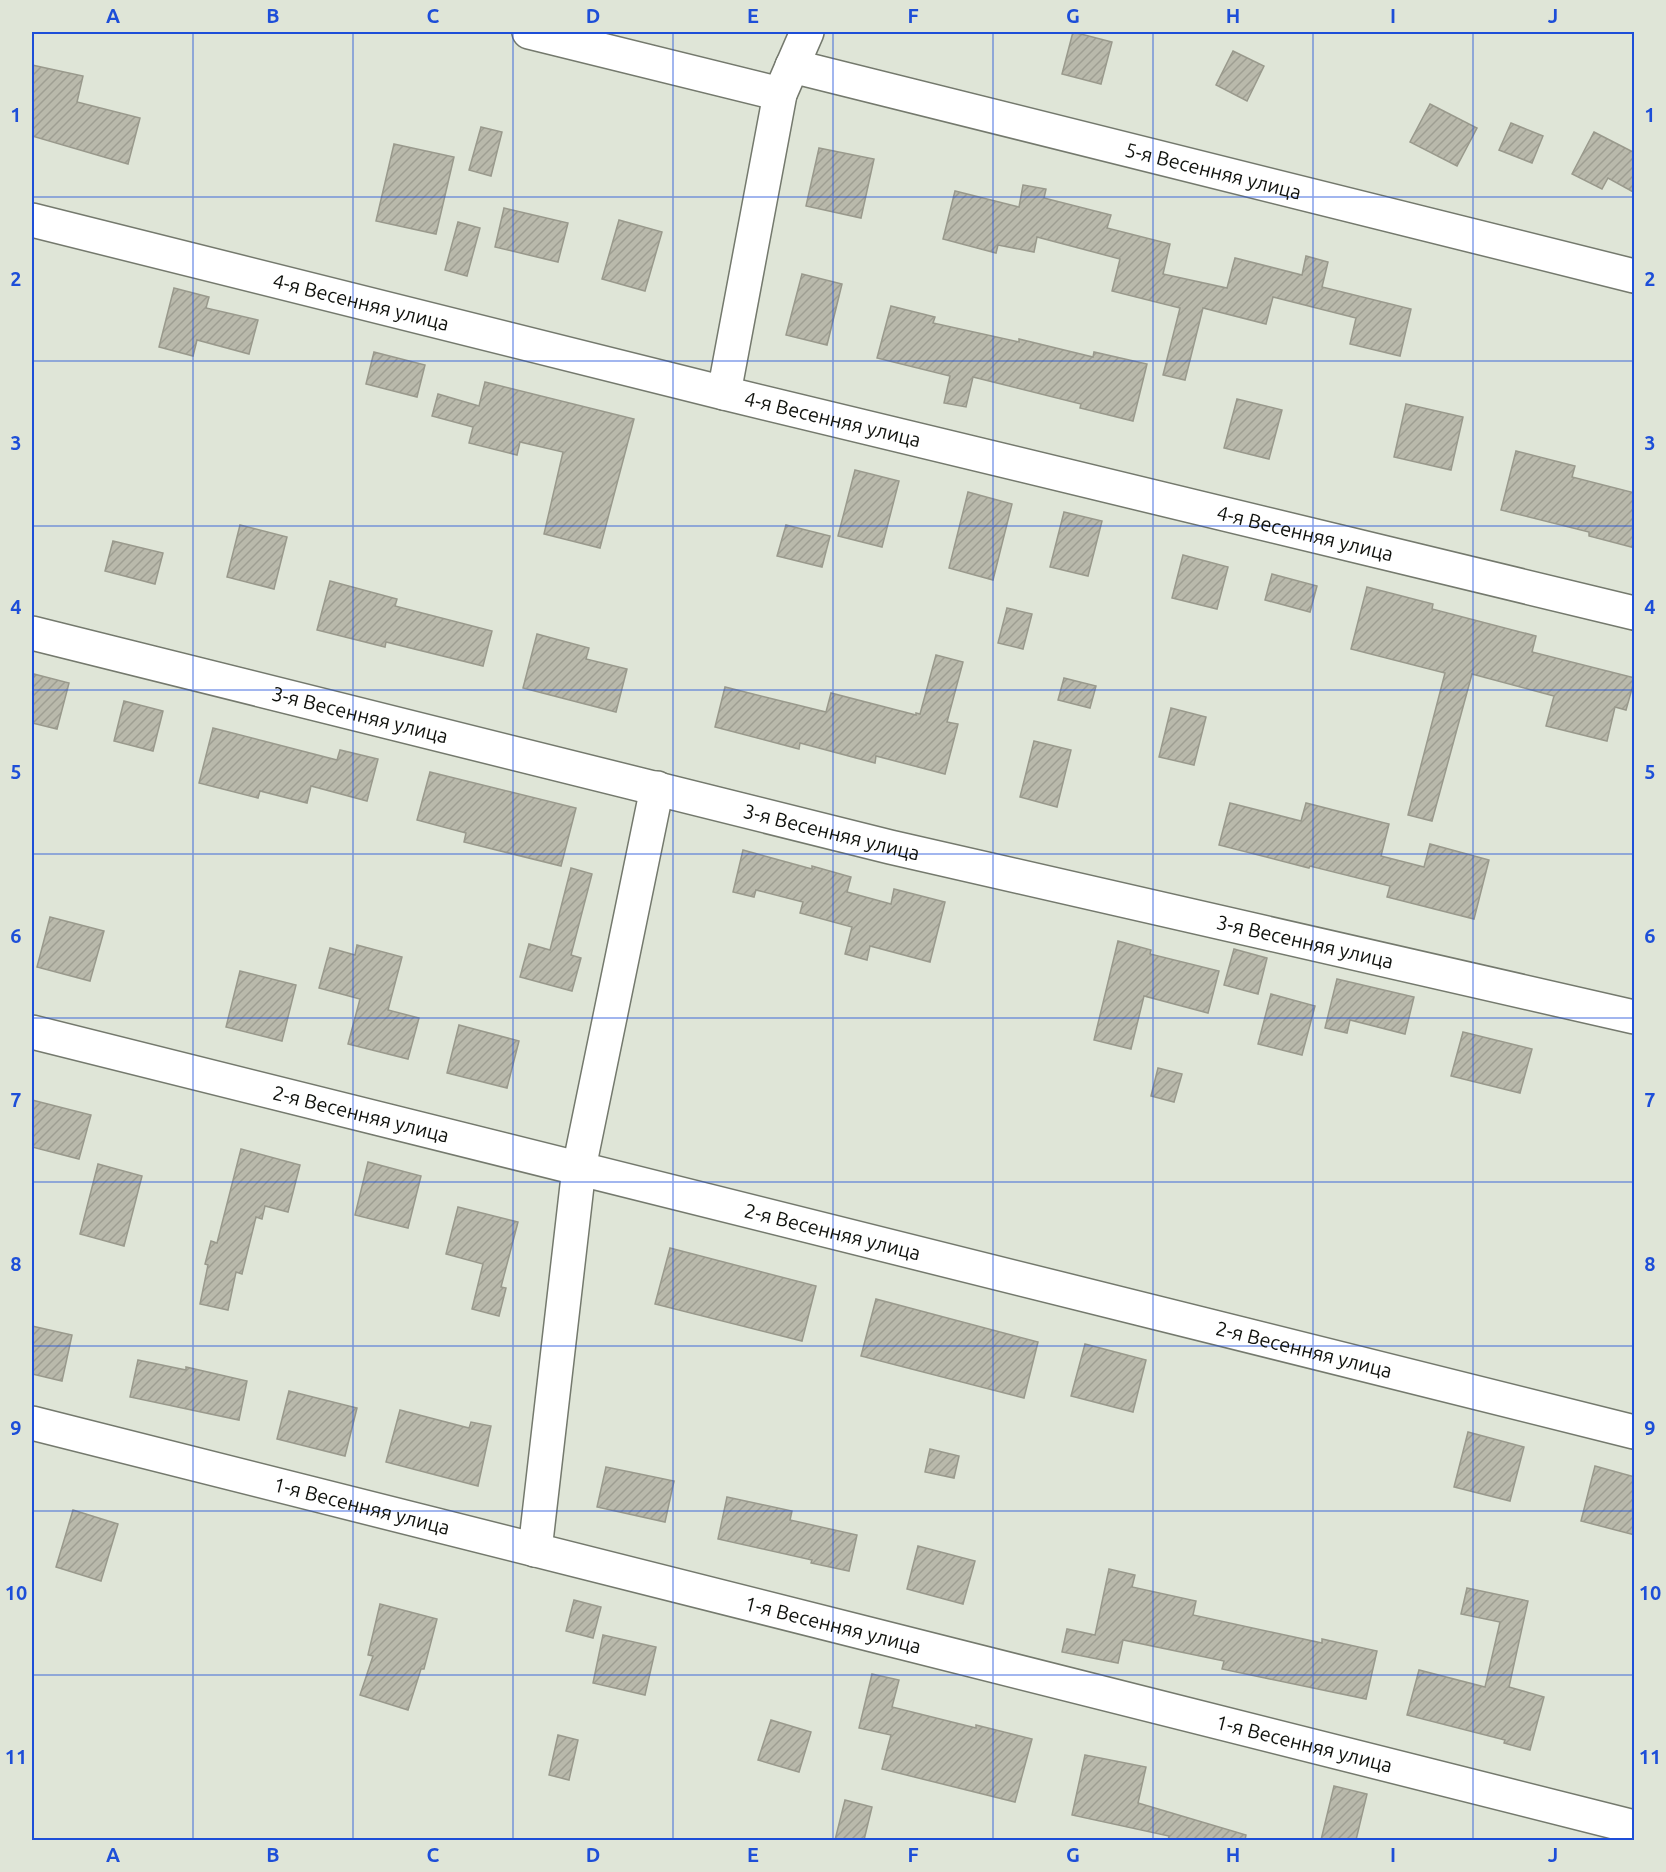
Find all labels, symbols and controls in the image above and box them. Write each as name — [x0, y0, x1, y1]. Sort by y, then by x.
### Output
text: A — [106, 4, 120, 27]
text: B — [266, 4, 280, 27]
text: C — [427, 4, 440, 27]
text: D — [586, 4, 600, 27]
text: E — [747, 4, 759, 27]
text: F — [907, 4, 919, 27]
text: G — [1066, 4, 1080, 27]
text: H — [1226, 4, 1240, 27]
text: I — [1390, 4, 1396, 27]
text: J — [1548, 4, 1558, 27]
text: 1 — [10, 103, 22, 126]
text: 1 — [1644, 103, 1656, 126]
street label: 5-я Весенняя улица — [1123, 138, 1304, 204]
text: 2 — [10, 267, 22, 290]
text: 2 — [1644, 267, 1656, 290]
street label: 4-я Весенняя улица — [270, 269, 452, 335]
street label: 4-я Весенняя улица — [742, 386, 923, 451]
text: 3 — [10, 431, 22, 454]
text: 3 — [1644, 431, 1656, 454]
street label: 4-я Весенняя улица — [1214, 501, 1396, 565]
text: 4 — [10, 595, 22, 618]
text: 4 — [1644, 595, 1656, 618]
street label: 3-я Весенняя улица — [270, 681, 451, 747]
text: 5 — [10, 760, 22, 783]
text: 5 — [1644, 760, 1656, 783]
street label: 3-я Весенняя улица — [741, 799, 922, 864]
street label: 3-я Весенняя улица — [1214, 910, 1396, 973]
text: 6 — [10, 924, 22, 947]
text: 6 — [1644, 924, 1656, 947]
street label: 2-я Весенняя улица — [271, 1081, 452, 1147]
text: 7 — [10, 1088, 22, 1111]
text: 7 — [1644, 1088, 1656, 1111]
street label: 2-я Весенняя улица — [742, 1198, 923, 1264]
text: 8 — [10, 1252, 22, 1275]
text: 8 — [1644, 1252, 1656, 1275]
street label: 2-я Весенняя улица — [1214, 1316, 1395, 1382]
text: 9 — [10, 1416, 22, 1439]
text: 9 — [1644, 1416, 1656, 1439]
street label: 1-я Весенняя улица — [271, 1472, 452, 1539]
text: 10 — [5, 1581, 27, 1604]
text: 10 — [1639, 1581, 1661, 1604]
street label: 1-я Весенняя улица — [743, 1591, 924, 1658]
street label: 1-я Весенняя улица — [1214, 1710, 1395, 1777]
text: 11 — [5, 1745, 27, 1768]
text: 11 — [1639, 1745, 1661, 1768]
text: A — [106, 1843, 120, 1866]
text: B — [266, 1843, 280, 1866]
text: C — [427, 1843, 440, 1866]
text: D — [586, 1843, 600, 1866]
text: E — [747, 1843, 759, 1866]
text: F — [907, 1843, 919, 1866]
text: G — [1066, 1843, 1080, 1866]
text: H — [1226, 1843, 1240, 1866]
text: I — [1390, 1843, 1396, 1866]
text: J — [1548, 1843, 1558, 1866]

